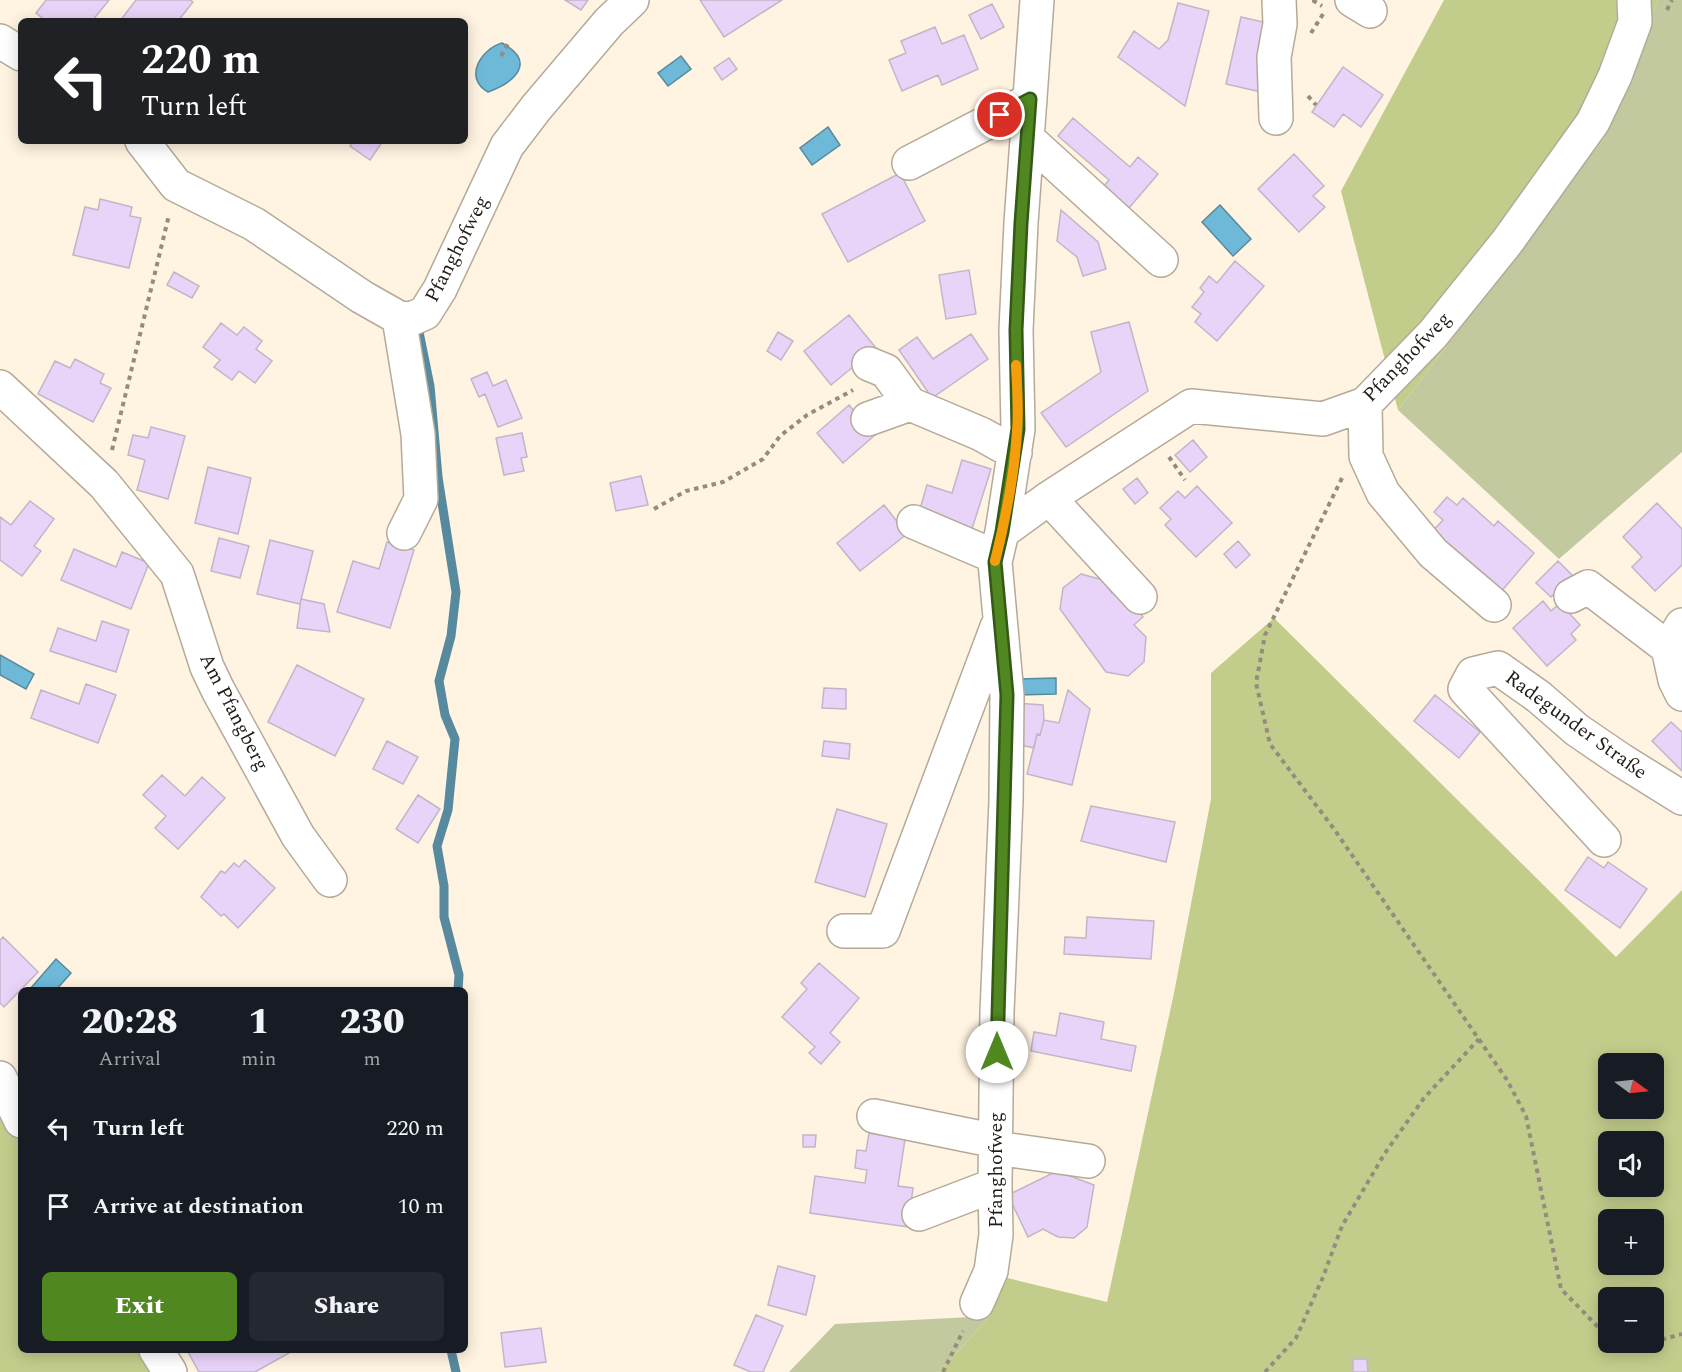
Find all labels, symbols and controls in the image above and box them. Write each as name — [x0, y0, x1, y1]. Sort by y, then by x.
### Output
text: 220 m — [141, 29, 260, 92]
icon: left — [42, 42, 120, 120]
text: Turn left — [141, 86, 247, 128]
pin — [974, 89, 1025, 140]
icon: arrive — [983, 98, 1016, 131]
street label: Pfanghofweg — [417, 190, 497, 308]
street label: Pfanghofweg — [1356, 305, 1458, 409]
street label: Am Pfangberg — [191, 648, 277, 776]
street label: Radegunder Straße — [1499, 663, 1653, 787]
text: 20:28 — [81, 995, 178, 1050]
text: 1 — [248, 995, 270, 1050]
text: 230 — [340, 995, 405, 1050]
position arrow — [965, 1020, 1029, 1084]
text: Arrival — [99, 1044, 161, 1074]
text: min — [241, 1044, 276, 1074]
text: m — [364, 1044, 381, 1074]
north arrow — [1598, 1053, 1664, 1119]
map controls — [1598, 1053, 1664, 1353]
icon: left — [42, 1112, 75, 1145]
text: Turn left — [93, 1112, 185, 1145]
text: 220 m — [387, 1112, 444, 1145]
street label: Pfanghofweg — [981, 1112, 1011, 1228]
button: sound — [1598, 1131, 1664, 1197]
icon: arrive — [42, 1190, 75, 1223]
text: Arrive at destination — [93, 1190, 304, 1223]
text: 10 m — [398, 1190, 444, 1223]
button: + — [1598, 1209, 1664, 1275]
button: Exit — [42, 1272, 237, 1341]
button: Share — [249, 1272, 444, 1341]
button: − — [1598, 1287, 1664, 1353]

